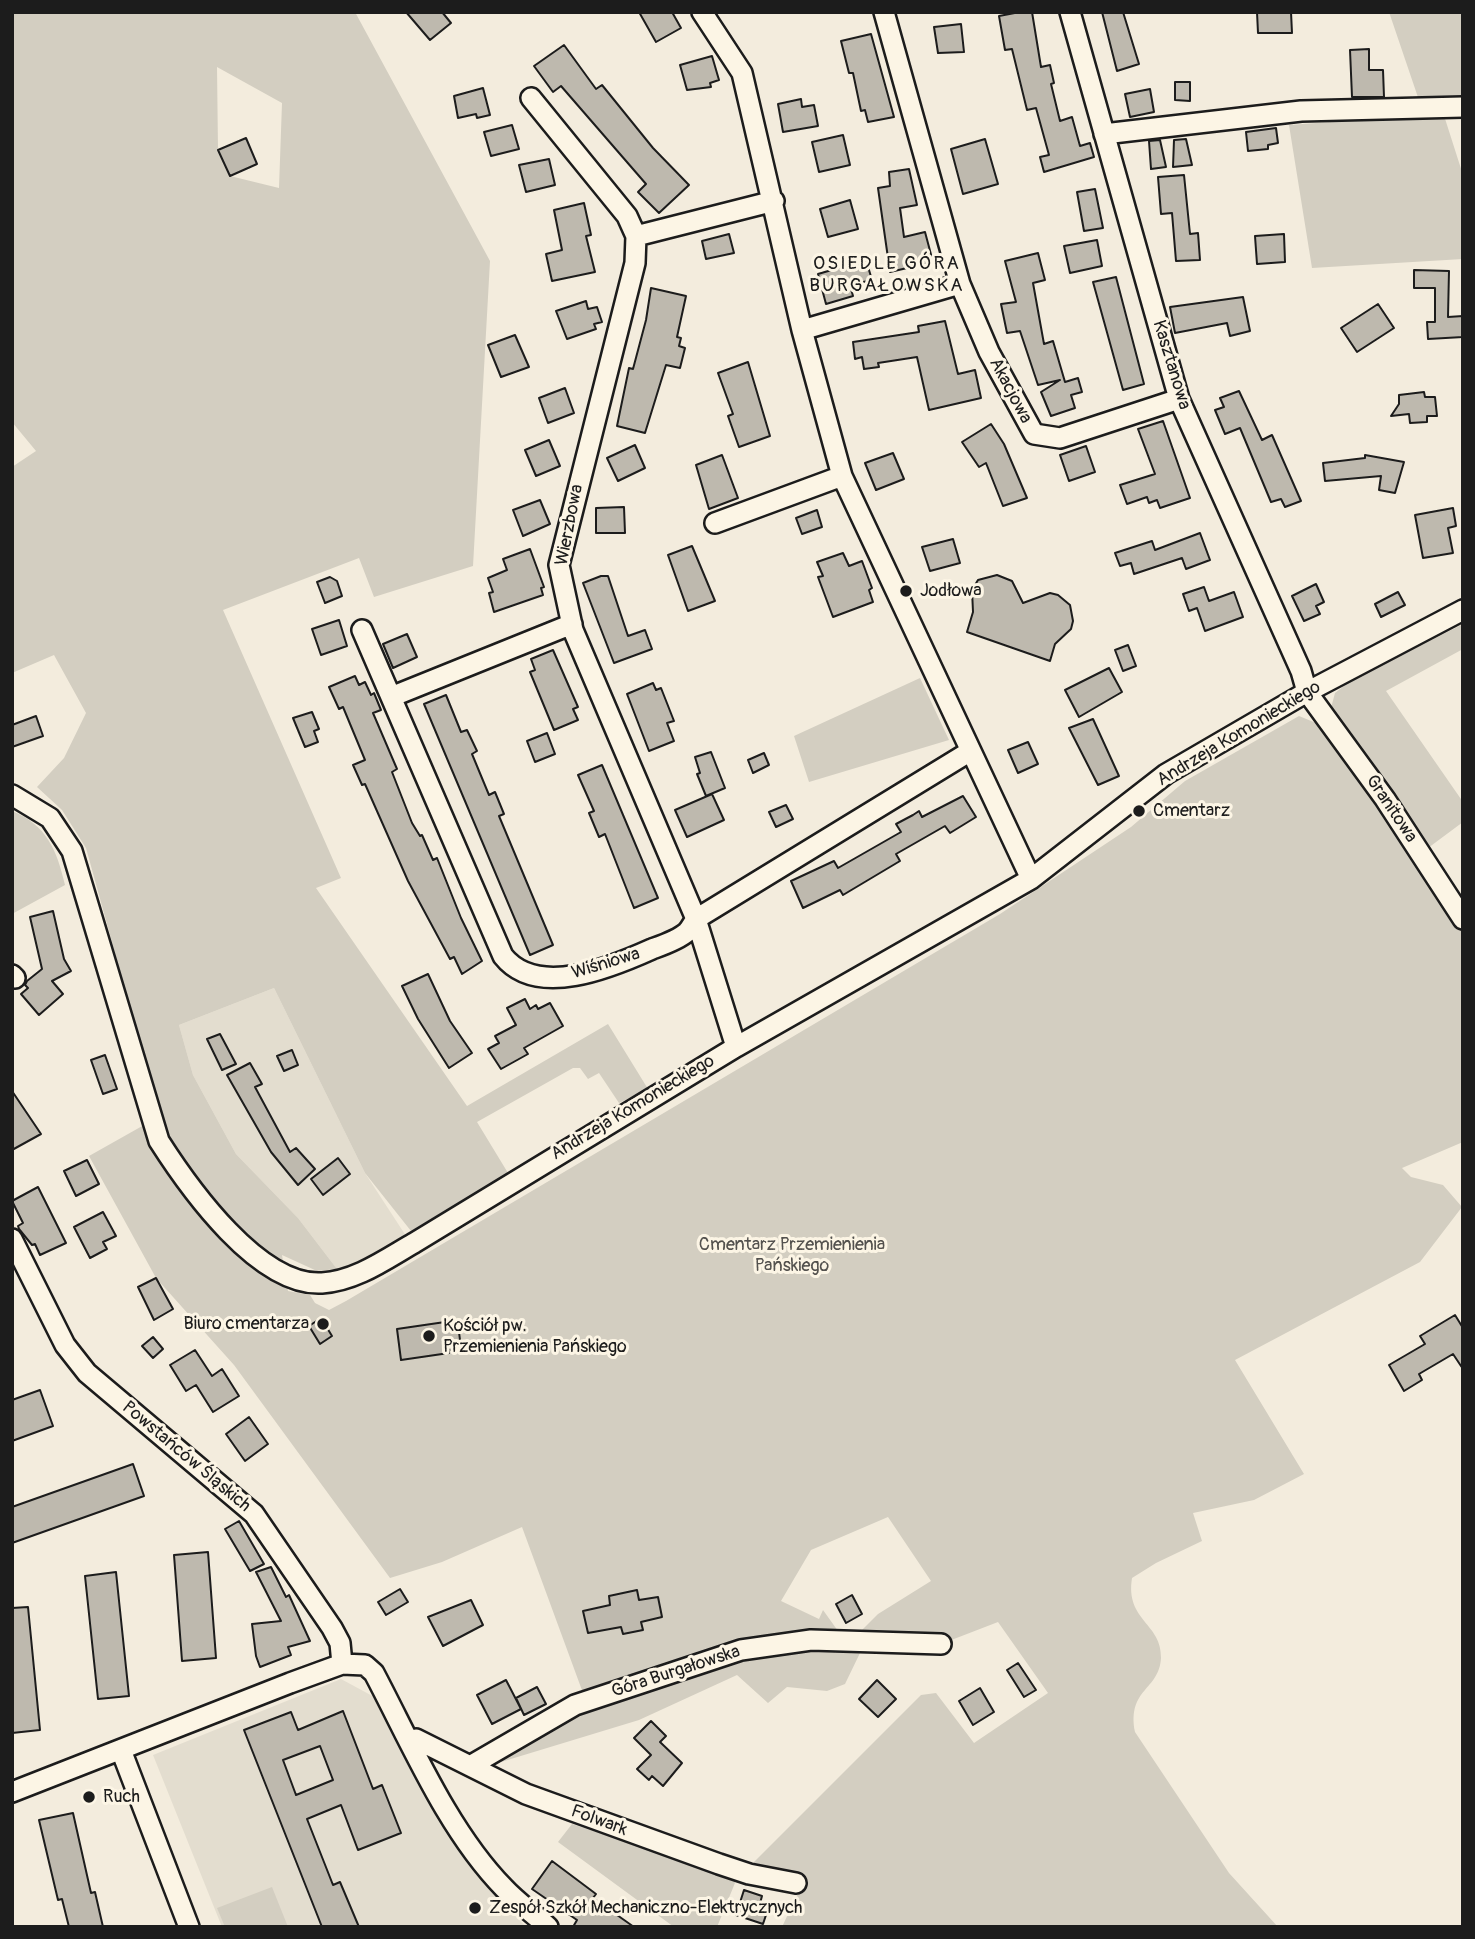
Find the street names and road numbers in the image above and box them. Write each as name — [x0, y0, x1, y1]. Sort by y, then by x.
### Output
street label: Kasztanowa — [1147, 318, 1195, 412]
street label: Akacjowa — [984, 355, 1036, 427]
street label: Wierzbowa — [552, 483, 588, 567]
street label: Andrzeja Komonieckiego — [1153, 677, 1325, 791]
street label: Granitowa — [1361, 771, 1421, 847]
street label: Wiśniowa — [569, 943, 643, 985]
street label: Andrzeja Komonieckiego — [547, 1051, 719, 1165]
street label: Powstańców Śląskich — [117, 1397, 255, 1517]
street label: Góra Burgałowska — [609, 1641, 743, 1703]
street label: Folwark — [568, 1801, 630, 1841]

